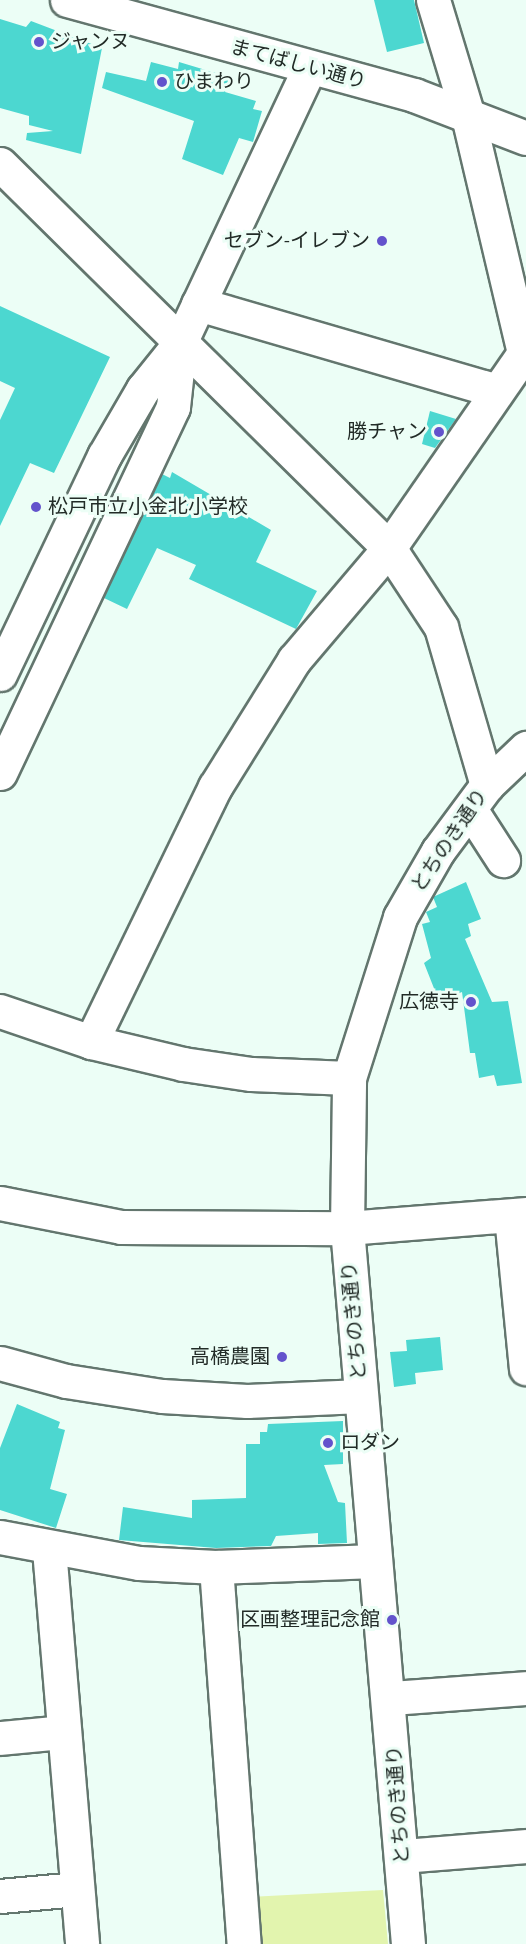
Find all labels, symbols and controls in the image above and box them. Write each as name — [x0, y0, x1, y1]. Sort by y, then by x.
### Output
place label: ジャンヌ — [51, 30, 131, 54]
marker: ジャンヌ — [32, 35, 46, 49]
street label: まてばしい通り — [227, 35, 369, 95]
place label: ひまわり — [174, 70, 254, 94]
marker: ひまわり — [155, 75, 169, 89]
place label: セブン-イレブン — [224, 229, 370, 253]
marker: セブン-イレブン — [375, 234, 389, 248]
place label: 勝チャン — [347, 420, 427, 444]
marker: 勝チャン — [432, 425, 446, 439]
place label: 松戸市立小金北小学校 — [48, 495, 248, 519]
marker: 松戸市立小金北小学校 — [29, 500, 43, 514]
street label: とちのき通り — [407, 785, 493, 897]
place label: 広徳寺 — [399, 990, 459, 1014]
marker: 広徳寺 — [464, 995, 478, 1009]
street label: とちのき通り — [338, 1260, 372, 1382]
place label: 高橋農園 — [190, 1345, 270, 1369]
marker: 高橋農園 — [275, 1350, 289, 1364]
place label: ロダン — [340, 1431, 400, 1455]
marker: ロダン — [321, 1436, 335, 1450]
place label: 区画整理記念館 — [240, 1608, 380, 1632]
marker: 区画整理記念館 — [385, 1613, 399, 1627]
street label: とちのき通り — [383, 1744, 415, 1866]

